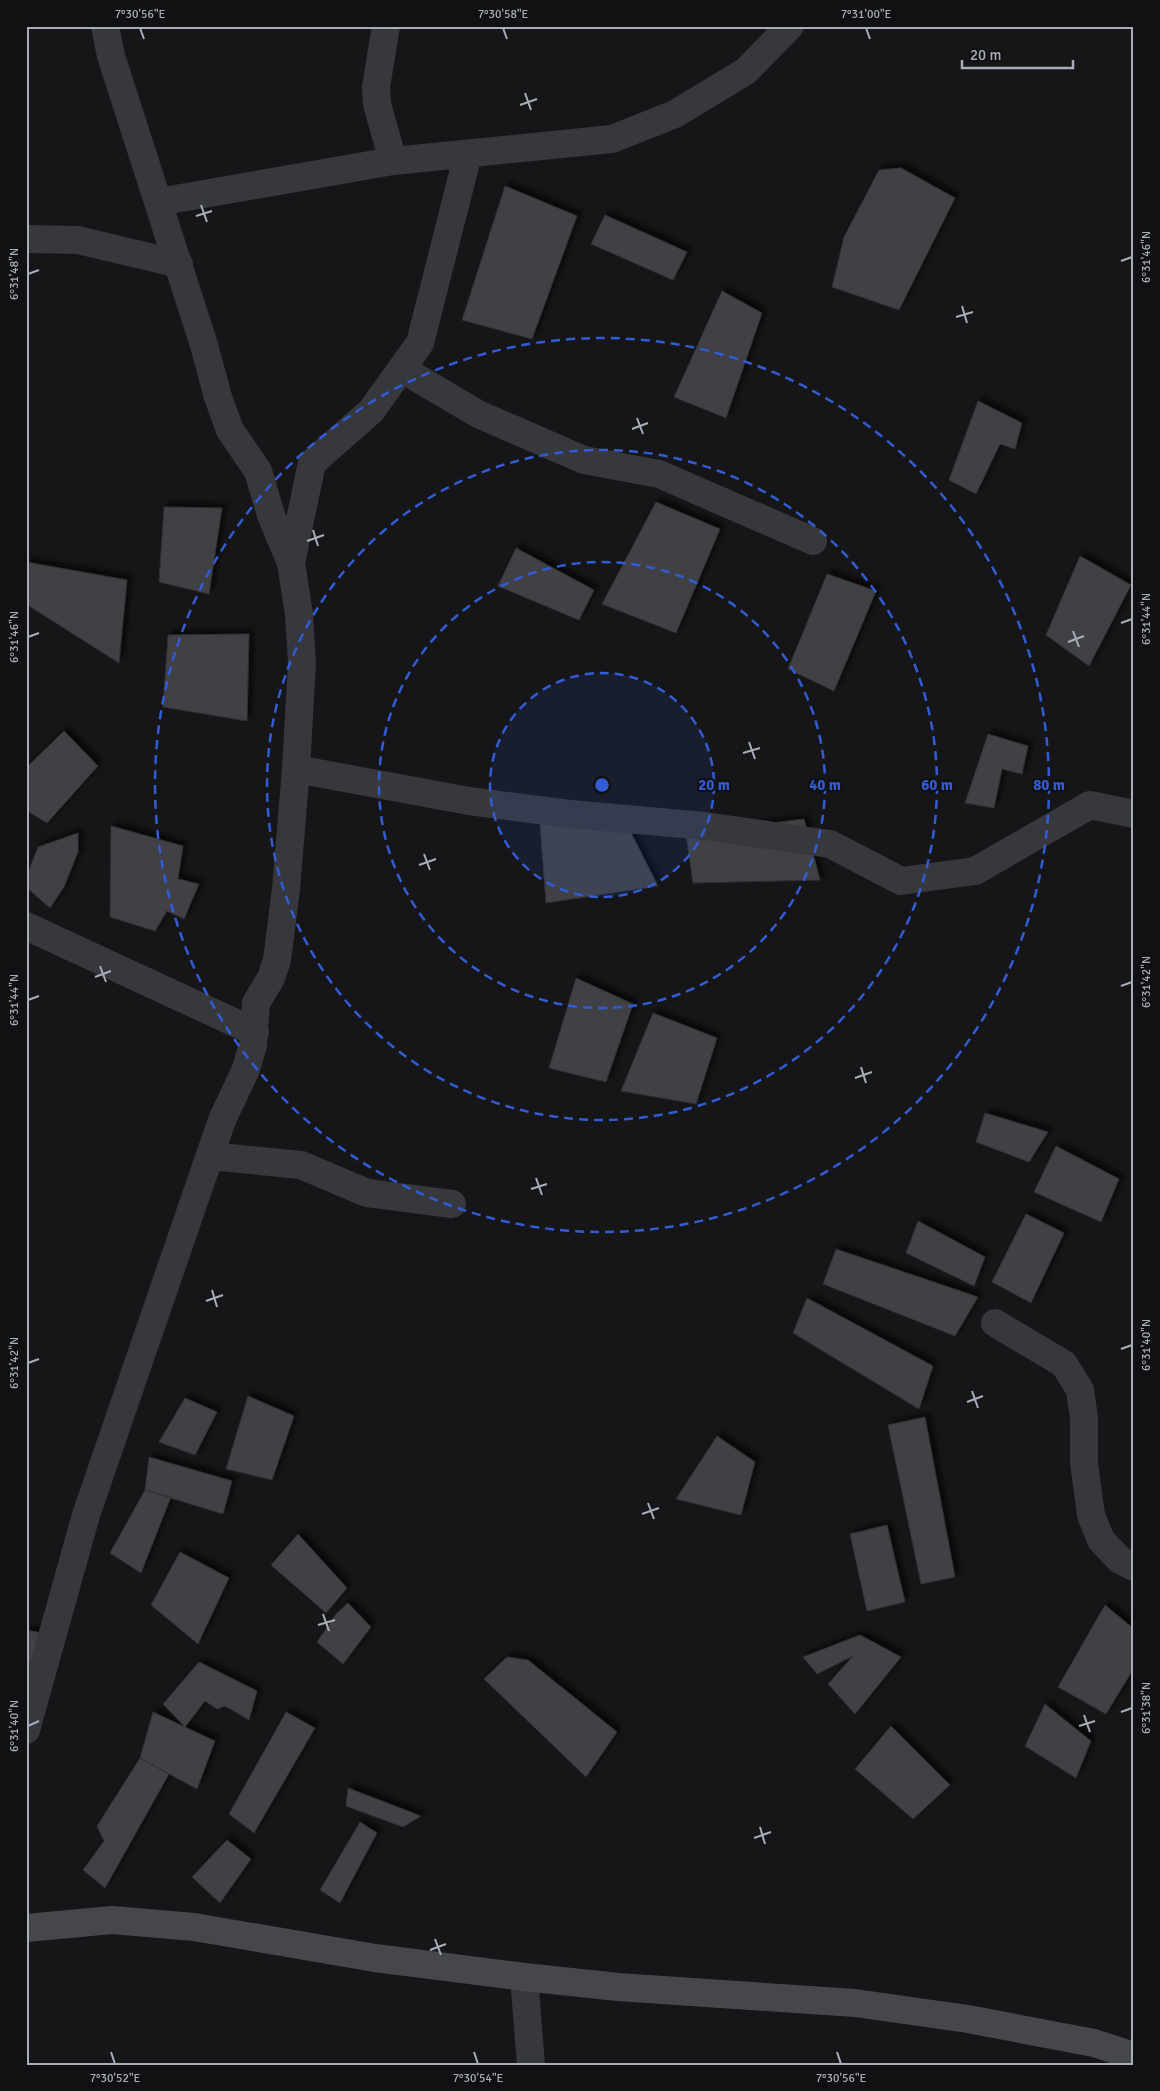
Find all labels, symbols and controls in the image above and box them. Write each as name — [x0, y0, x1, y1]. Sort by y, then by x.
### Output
text: 7°30'56"E — [115, 7, 166, 22]
text: 7°30'58"E — [478, 7, 529, 22]
text: 7°31'00"E — [841, 7, 892, 22]
scale bar — [962, 38, 1074, 70]
text: 20 m — [970, 46, 1001, 64]
text: 6°31'46"N — [1139, 231, 1154, 283]
text: 6°31'48"N — [7, 248, 22, 300]
text: 6°31'44"N — [1139, 593, 1154, 645]
text: 6°31'46"N — [7, 611, 22, 663]
centre of rings — [593, 776, 611, 794]
text: 20 m — [698, 776, 730, 794]
text: 40 m — [809, 776, 841, 794]
text: 60 m — [921, 776, 953, 794]
text: 80 m — [1033, 776, 1065, 794]
text: 6°31'42"N — [1139, 956, 1154, 1008]
text: 6°31'44"N — [7, 974, 22, 1026]
text: 6°31'40"N — [1139, 1319, 1154, 1371]
text: 6°31'42"N — [7, 1337, 22, 1389]
text: 6°31'38"N — [1139, 1682, 1154, 1734]
text: 6°31'40"N — [7, 1700, 22, 1752]
text: 7°30'52"E — [90, 2071, 141, 2086]
text: 7°30'54"E — [453, 2071, 504, 2086]
text: 7°30'56"E — [816, 2071, 867, 2086]

